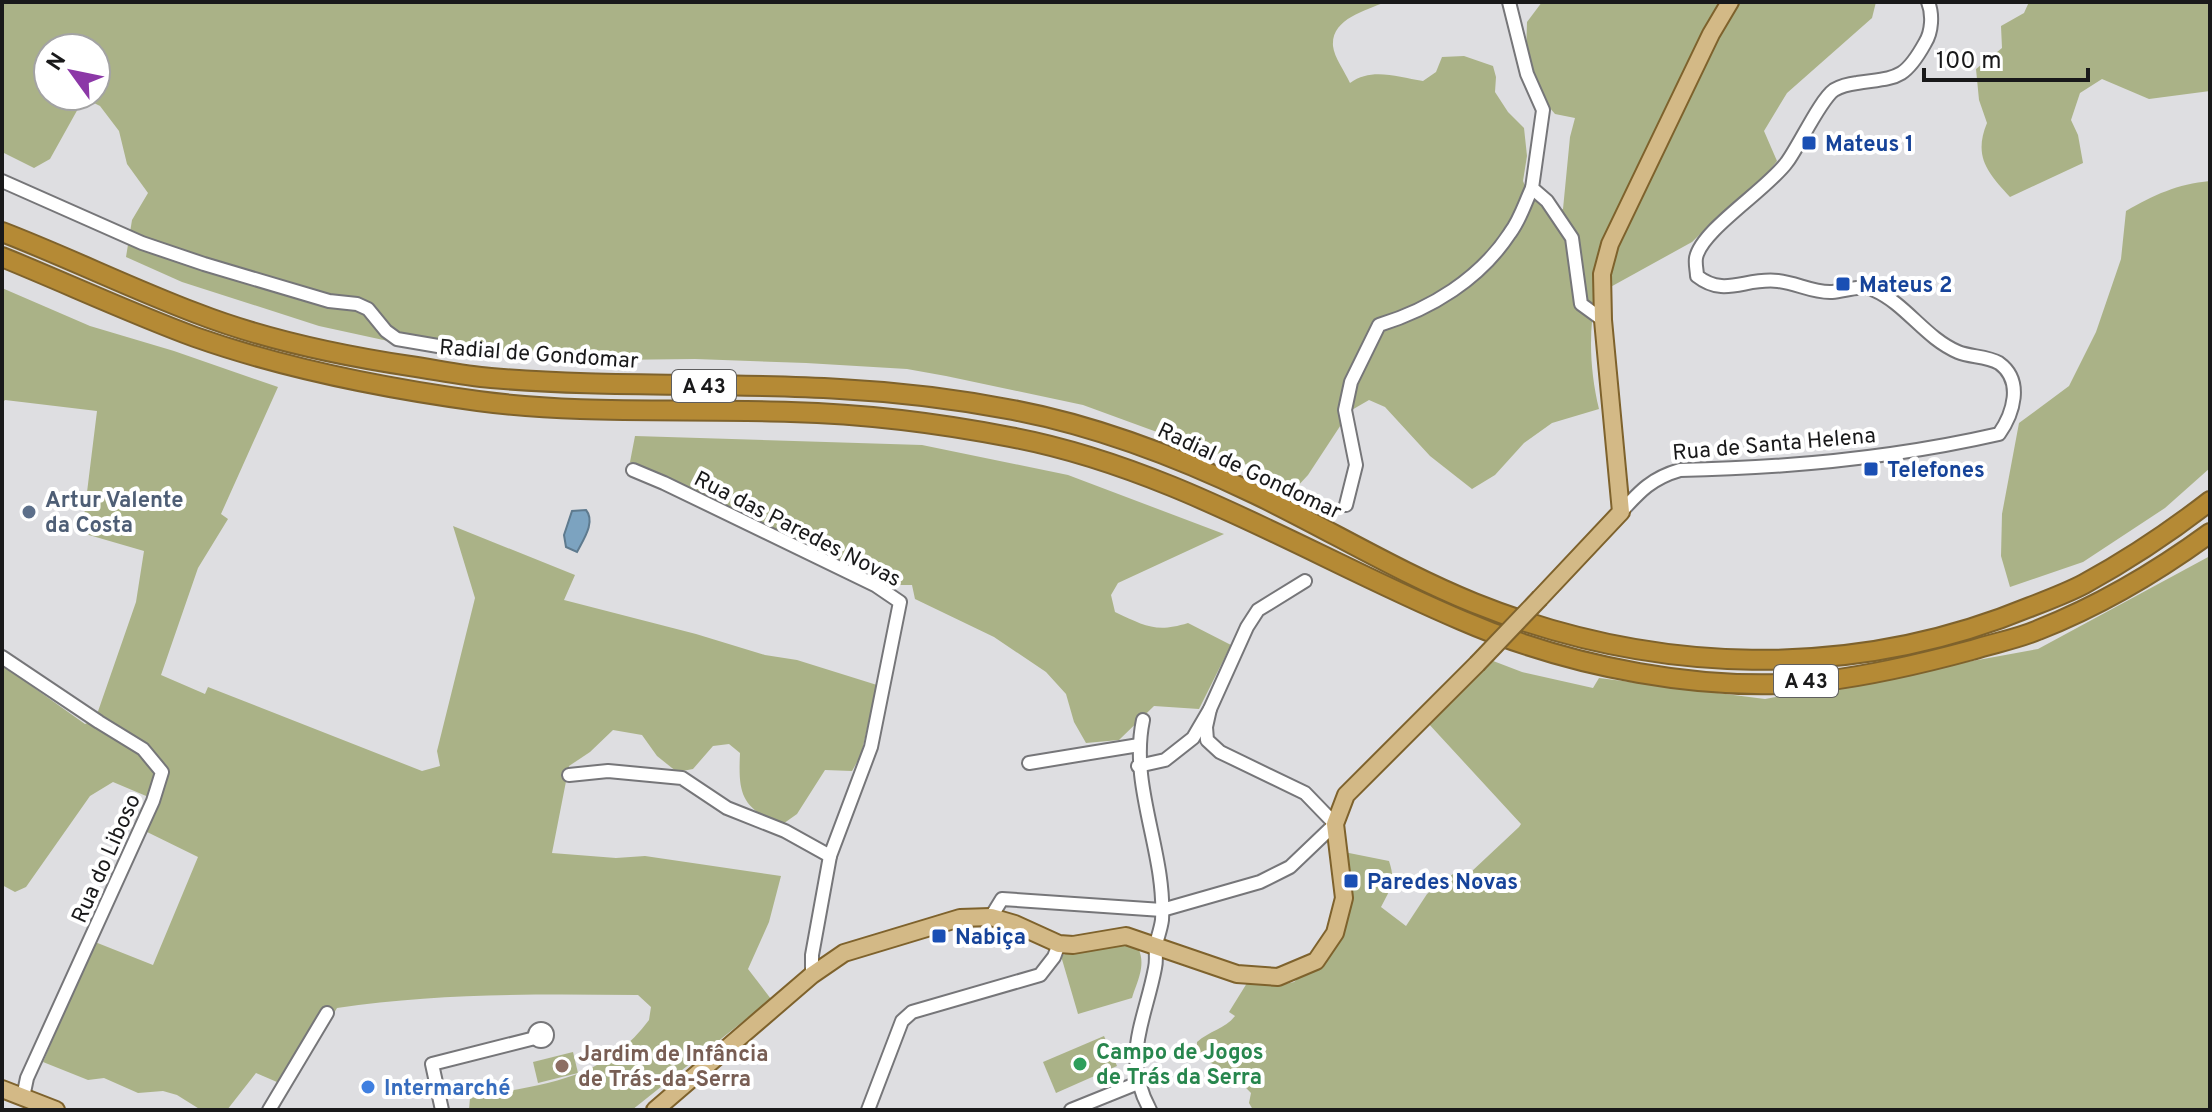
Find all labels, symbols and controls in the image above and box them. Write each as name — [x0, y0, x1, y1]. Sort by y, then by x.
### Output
north arrow — [32, 32, 112, 112]
scale bar — [1924, 32, 2088, 82]
text: 100 m — [1936, 47, 2002, 77]
text: N — [42, 48, 73, 76]
place label: Mateus 1 — [1825, 132, 1914, 159]
marker: Mateus 1 — [1800, 134, 1818, 152]
place label: Mateus 2 — [1859, 273, 1952, 300]
marker: Mateus 2 — [1834, 275, 1852, 293]
street label: Radial de Gondomar — [438, 335, 640, 376]
road number: A 43 — [672, 370, 736, 402]
street label: Radial de Gondomar — [1153, 418, 1346, 527]
street label: Rua de Santa Helena — [1671, 423, 1877, 468]
place label: Telefones — [1887, 458, 1985, 485]
marker: Telefones — [1862, 460, 1880, 478]
street label: Rua das Paredes Novas — [689, 466, 905, 594]
place label: Artur Valente da Costa — [45, 488, 184, 540]
marker: Artur Valente da Costa — [20, 503, 38, 521]
road number: A 43 — [1774, 665, 1838, 697]
street label: Rua do Liboso — [67, 790, 148, 928]
place label: Paredes Novas — [1367, 870, 1518, 897]
marker: Paredes Novas — [1342, 872, 1360, 890]
place label: Nabiça — [955, 925, 1026, 952]
marker: Nabiça — [930, 927, 948, 945]
place label: Campo de Jogos de Trás da Serra — [1096, 1040, 1264, 1092]
place label: Jardim de Infância de Trás-da-Serra — [578, 1042, 769, 1094]
marker: Campo de Jogos de Trás da Serra — [1071, 1055, 1089, 1073]
marker: Jardim de Infância de Trás-da-Serra — [553, 1057, 571, 1075]
place label: Intermarché — [384, 1076, 510, 1103]
marker: Intermarché — [359, 1078, 377, 1096]

